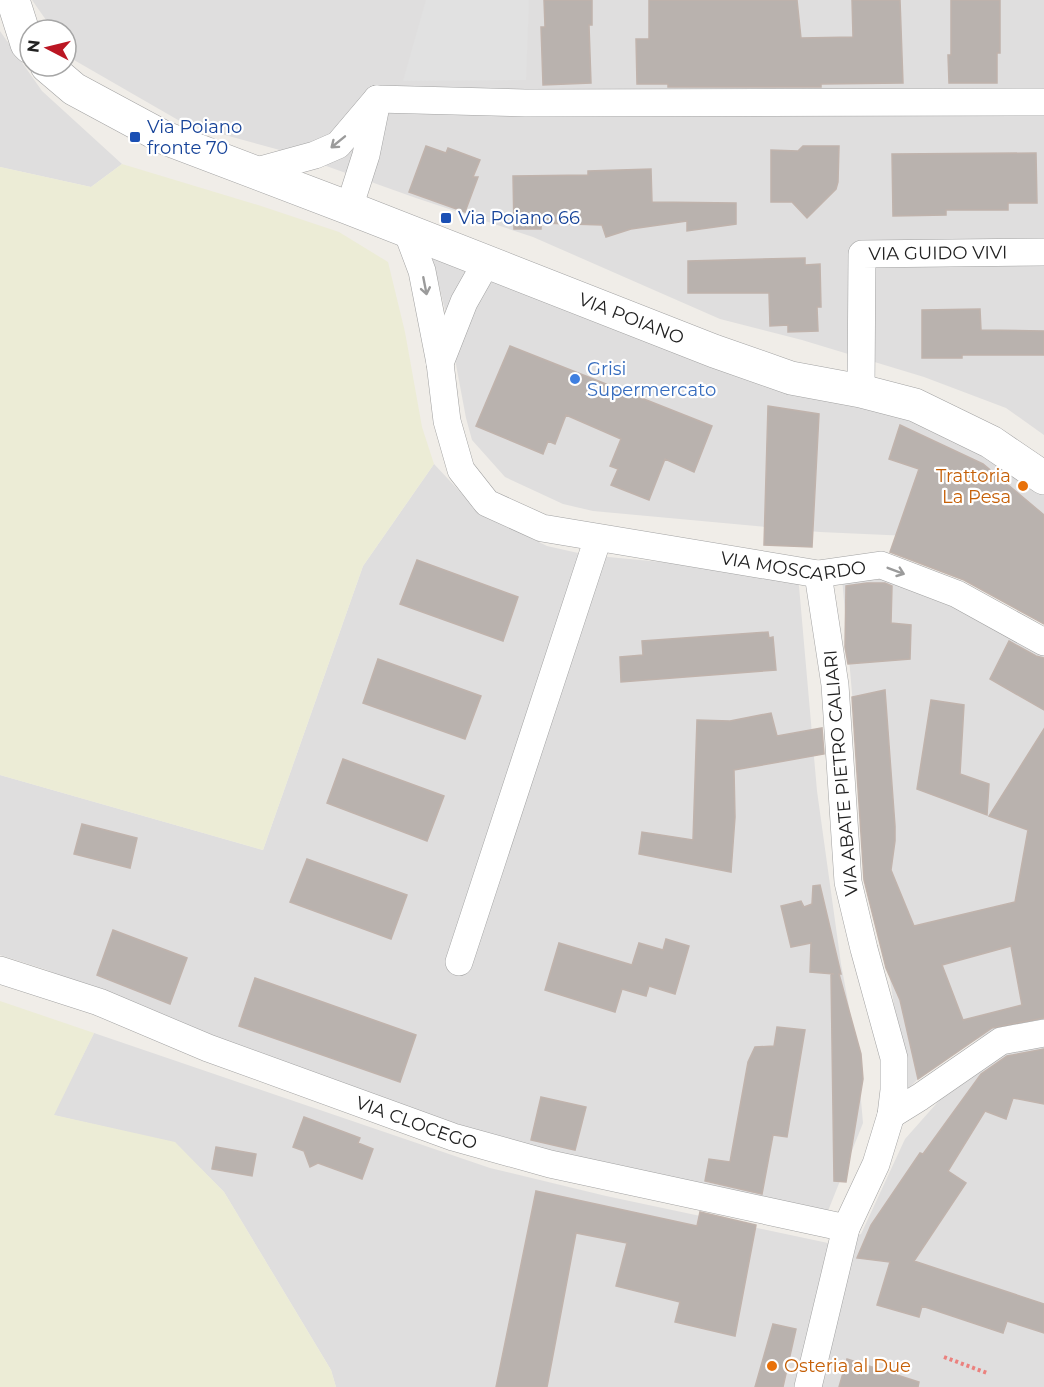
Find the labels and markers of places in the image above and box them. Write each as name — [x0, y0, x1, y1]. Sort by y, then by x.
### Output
place label: Via Poiano fronte 70 — [147, 116, 242, 159]
marker: Via Poiano fronte 70 — [128, 130, 142, 144]
place label: Via Poiano 66 — [458, 207, 580, 229]
marker: Via Poiano 66 — [439, 211, 453, 225]
place label: Grisi Supermercato — [587, 358, 716, 401]
marker: Grisi Supermercato — [568, 372, 582, 386]
place label: Trattoria La Pesa — [936, 465, 1011, 508]
marker: Trattoria La Pesa — [1016, 479, 1030, 493]
place label: Osteria al Due — [784, 1355, 911, 1377]
marker: Osteria al Due — [765, 1359, 779, 1373]

